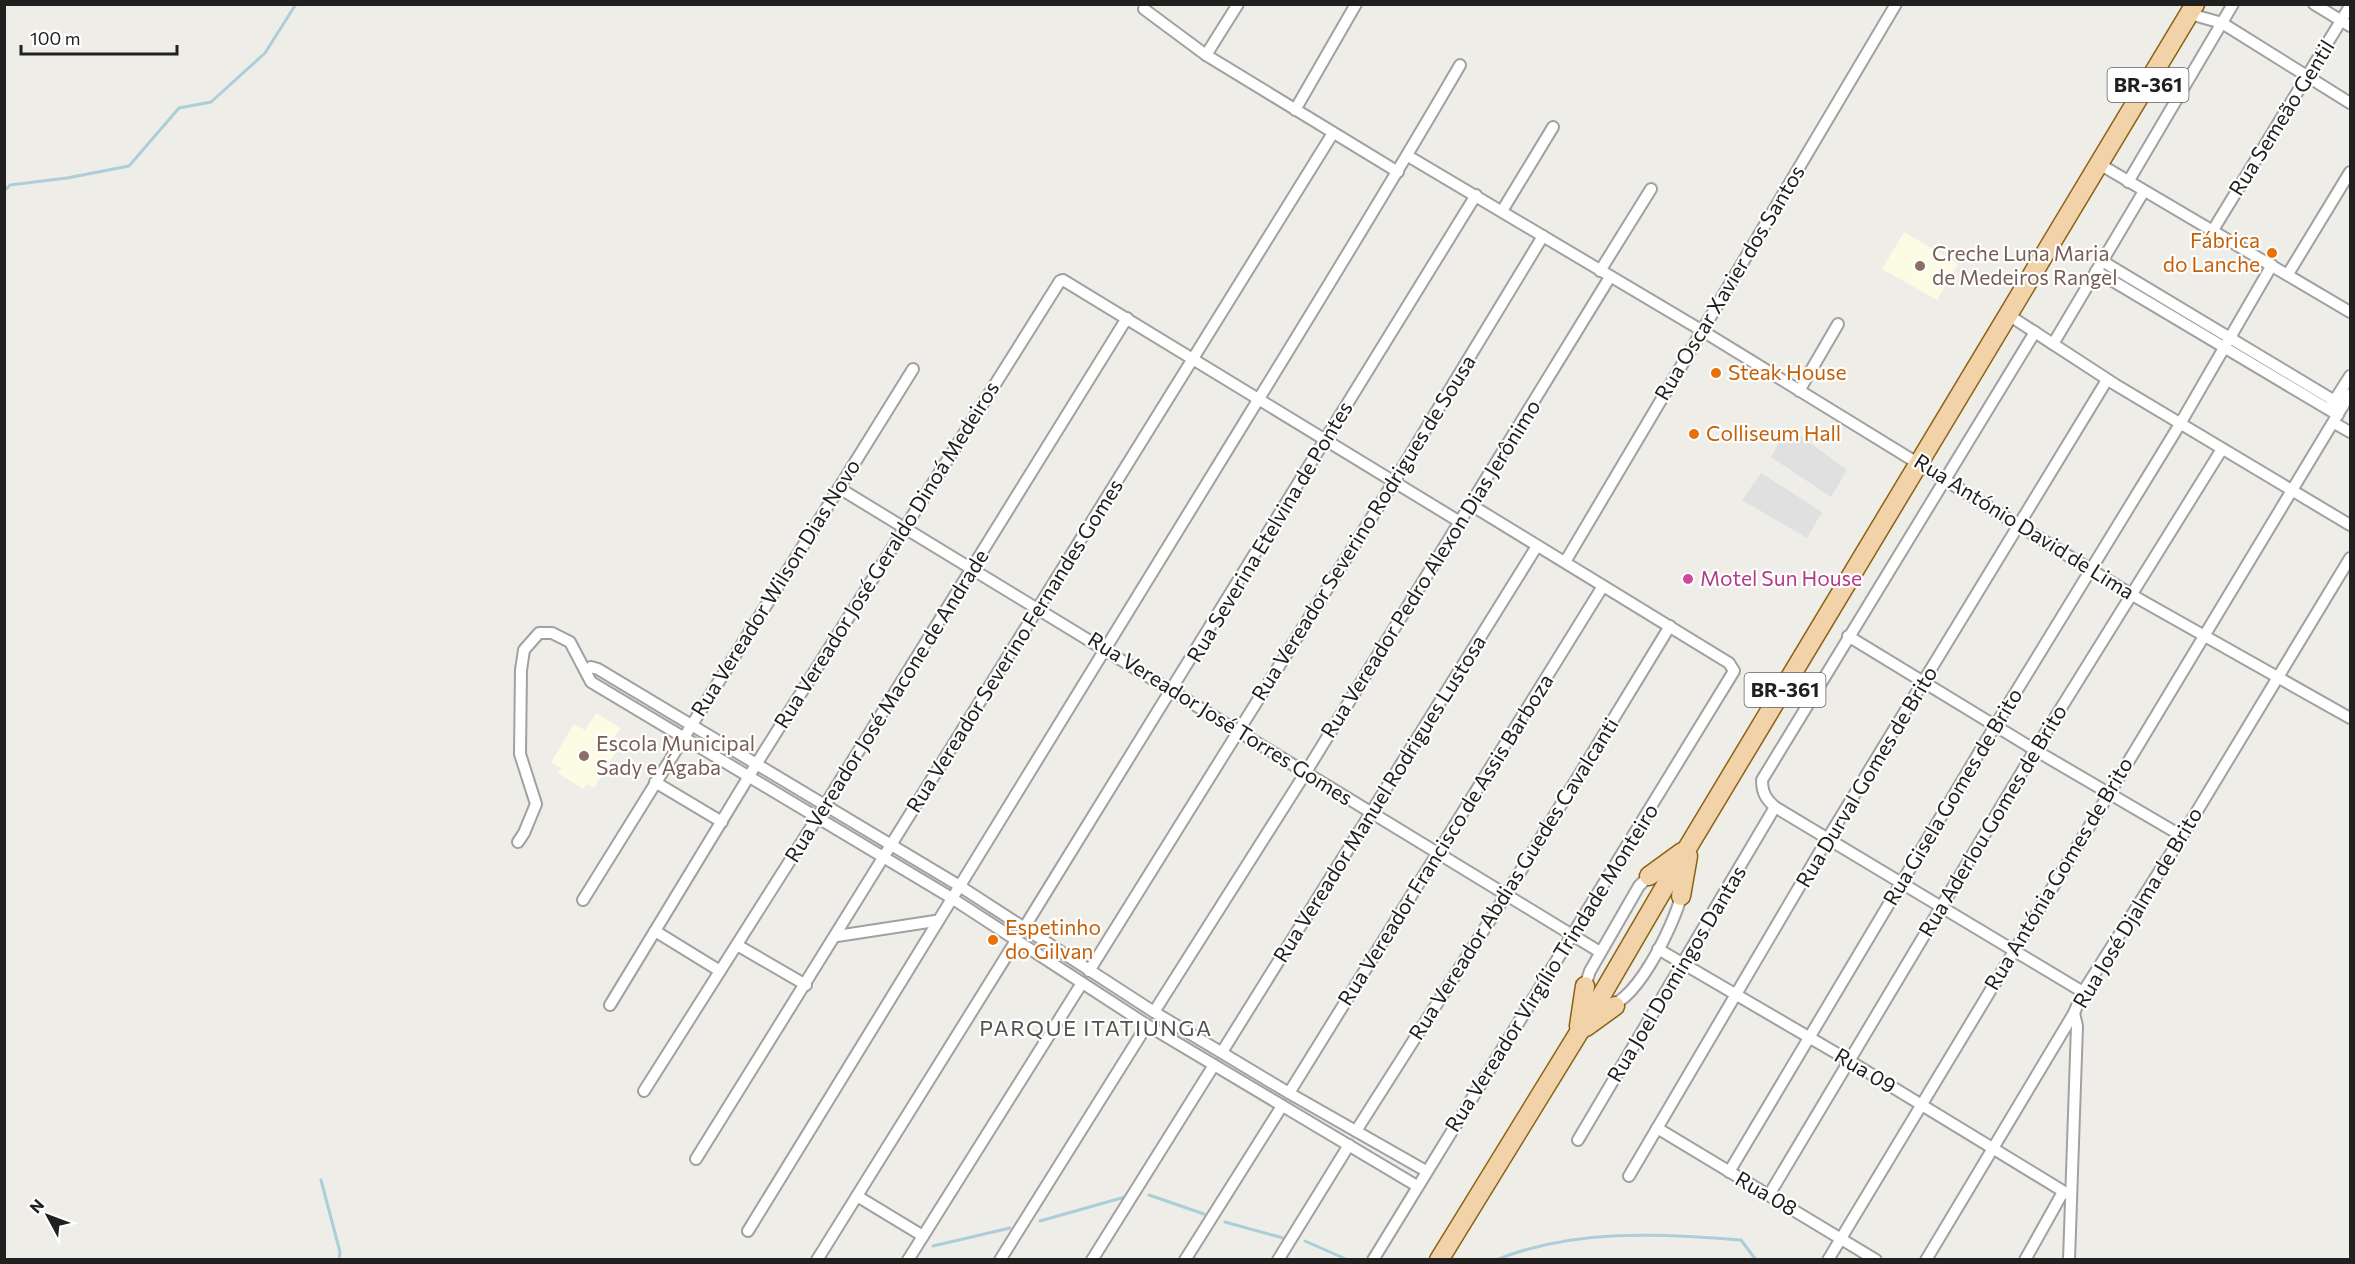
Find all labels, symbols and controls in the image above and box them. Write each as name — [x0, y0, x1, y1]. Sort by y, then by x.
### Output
scale bar — [21, 18, 177, 56]
text: 100 m — [30, 27, 80, 49]
street label: Rua Semeão Gentil — [2223, 35, 2339, 200]
road number: BR-361 — [2108, 68, 2188, 102]
street label: Rua Oscar Xavier dos Santos — [1649, 160, 1809, 404]
place label: Fábrica do Lanche — [2163, 227, 2260, 276]
place label: Creche Luna Maria de Medeiros Rangel — [1932, 240, 2118, 289]
marker: Fábrica do Lanche — [2265, 246, 2279, 260]
marker: Creche Luna Maria de Medeiros Rangel — [1913, 259, 1927, 273]
street label: Rua Vereador Severino Rodrigues de Sousa — [1245, 350, 1480, 705]
place label: Steak House — [1728, 359, 1847, 384]
marker: Steak House — [1709, 366, 1723, 380]
street label: Rua Vereador José Geraldo Dinoá Medeiros — [768, 376, 1004, 732]
street label: Rua Vereador Pedro Alexon Dias Jerônimo — [1315, 394, 1545, 742]
street label: Rua Severina Etelvina de Pontes — [1181, 396, 1357, 666]
place label: Colliseum Hall — [1706, 420, 1841, 445]
marker: Colliseum Hall — [1687, 427, 1701, 441]
street label: Rua António David de Lima — [1910, 448, 2139, 604]
street label: Rua Vereador Wilson Dias Novo — [685, 454, 864, 720]
street label: Rua Vereador Severino Fernandes Gomes — [900, 474, 1127, 817]
street label: Rua Vereador José Macone de Andrade — [779, 544, 993, 866]
place label: Motel Sun House — [1700, 565, 1862, 590]
marker: Motel Sun House — [1681, 572, 1695, 586]
street label: Rua Vereador José Torres Gomes — [1084, 626, 1358, 810]
street label: Rua Vereador Manuel Rodrigues Lustosa — [1267, 630, 1490, 966]
street label: Rua Durval Gomes de Brito — [1790, 661, 1942, 891]
street label: Rua Vereador Francisco de Assis Barboza — [1332, 669, 1558, 1010]
road number: BR-361 — [1744, 673, 1826, 707]
street label: Rua Gisela Gomes de Brito — [1877, 683, 2027, 909]
street label: Rua Aderlou Gomes de Brito — [1912, 700, 2071, 941]
street label: Rua Vereador Abdias Guedes Cavalcanti — [1403, 712, 1623, 1044]
place label: Escola Municipal Sady e Ágaba — [596, 730, 755, 779]
marker: Escola Municipal Sady e Ágaba — [577, 749, 591, 763]
street label: Rua Antónia Gomes de Brito — [1978, 752, 2137, 994]
street label: Rua Vereador Virgílio Trindade Monteiro — [1439, 799, 1663, 1136]
street label: Rua José Djalma de Brito — [2067, 802, 2207, 1012]
street label: Rua Joel Domingos Dantas — [1601, 860, 1750, 1086]
place label: Espetinho do Gilvan — [1005, 914, 1101, 963]
marker: Espetinho do Gilvan — [986, 933, 1000, 947]
district label: PARQUE ITATIUNGA — [979, 1014, 1213, 1041]
street label: Rua 09 — [1831, 1042, 1901, 1098]
street label: Rua 08 — [1731, 1165, 1802, 1220]
north arrow — [18, 1186, 78, 1246]
text: N — [25, 1195, 47, 1217]

